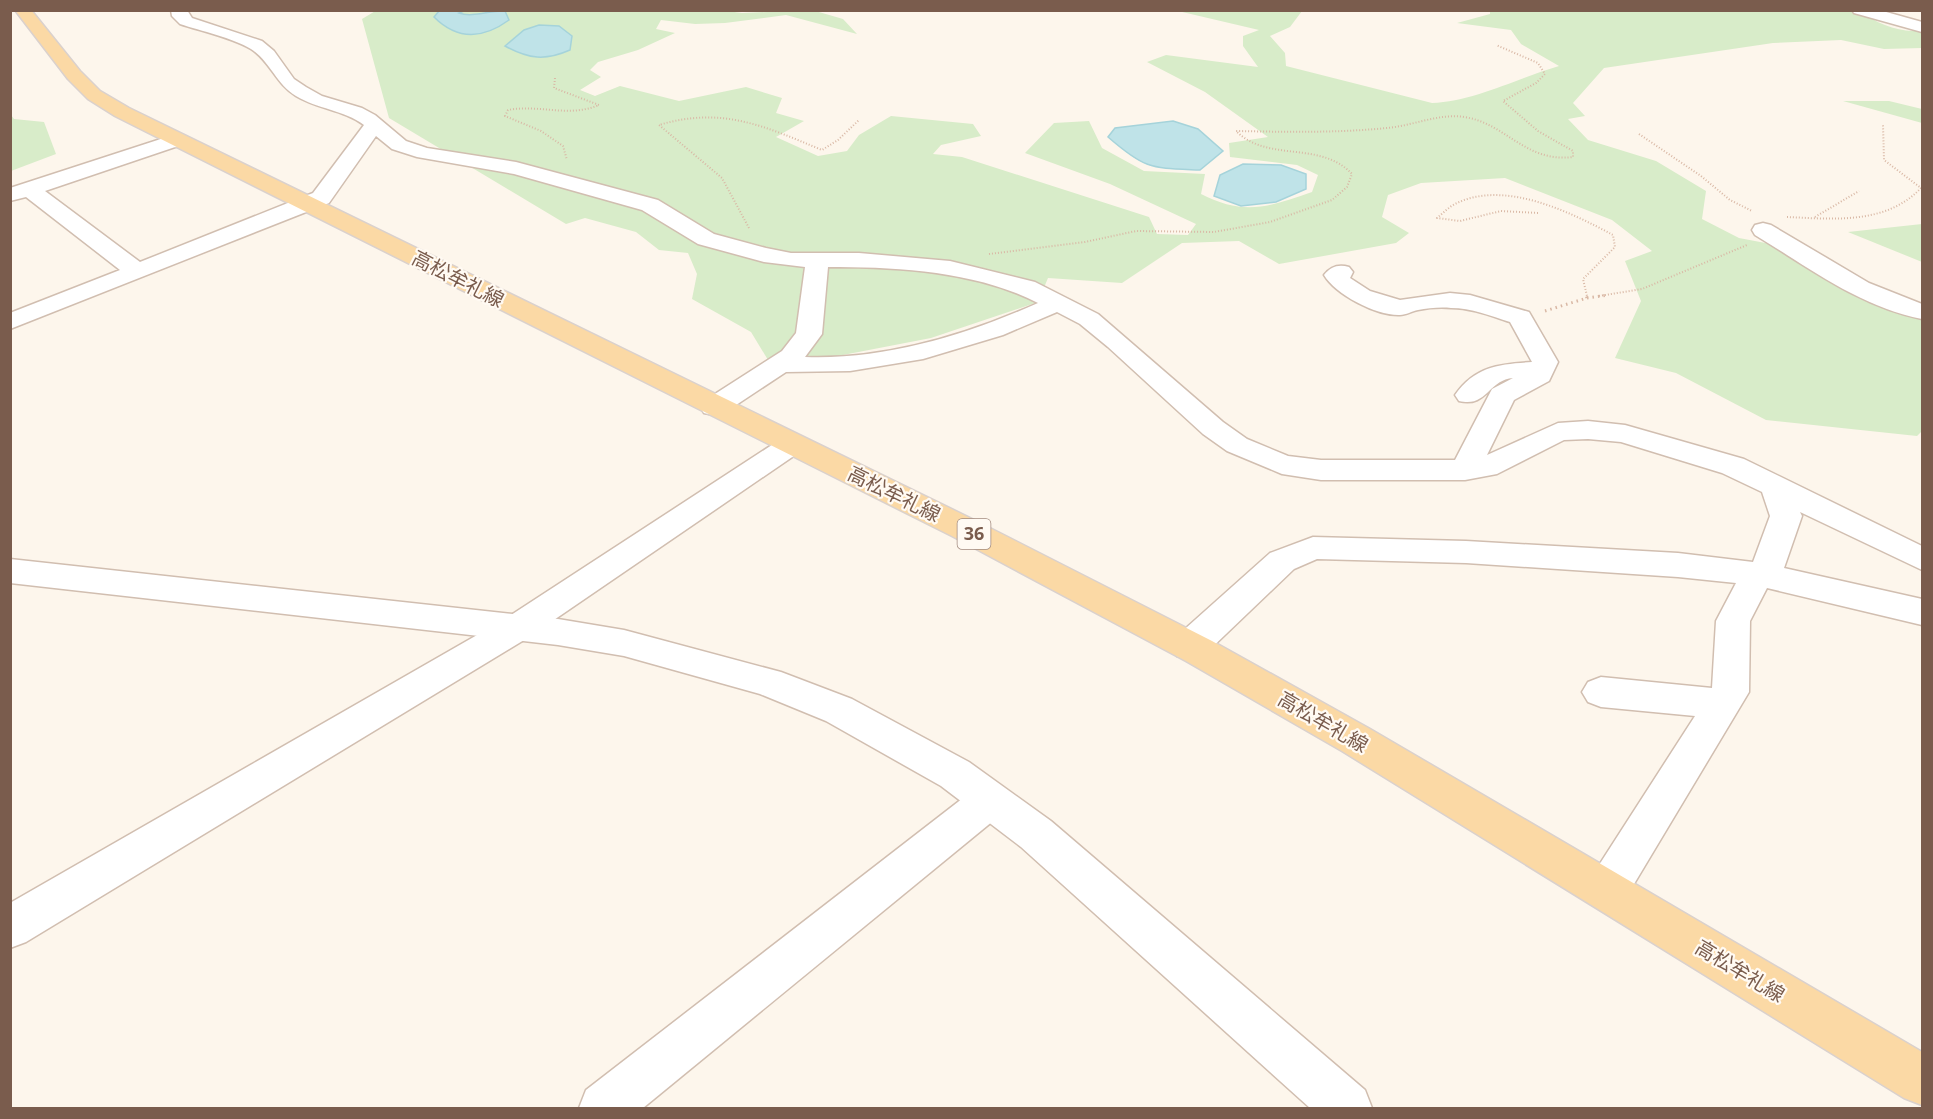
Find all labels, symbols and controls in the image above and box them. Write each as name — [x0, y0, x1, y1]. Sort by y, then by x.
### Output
street label: 高松牟礼線 — [408, 244, 509, 313]
street label: 高松牟礼線 — [843, 459, 945, 528]
road number: 36 — [958, 519, 990, 549]
street label: 高松牟礼線 — [1273, 685, 1373, 758]
street label: 高松牟礼線 — [1690, 933, 1790, 1008]

